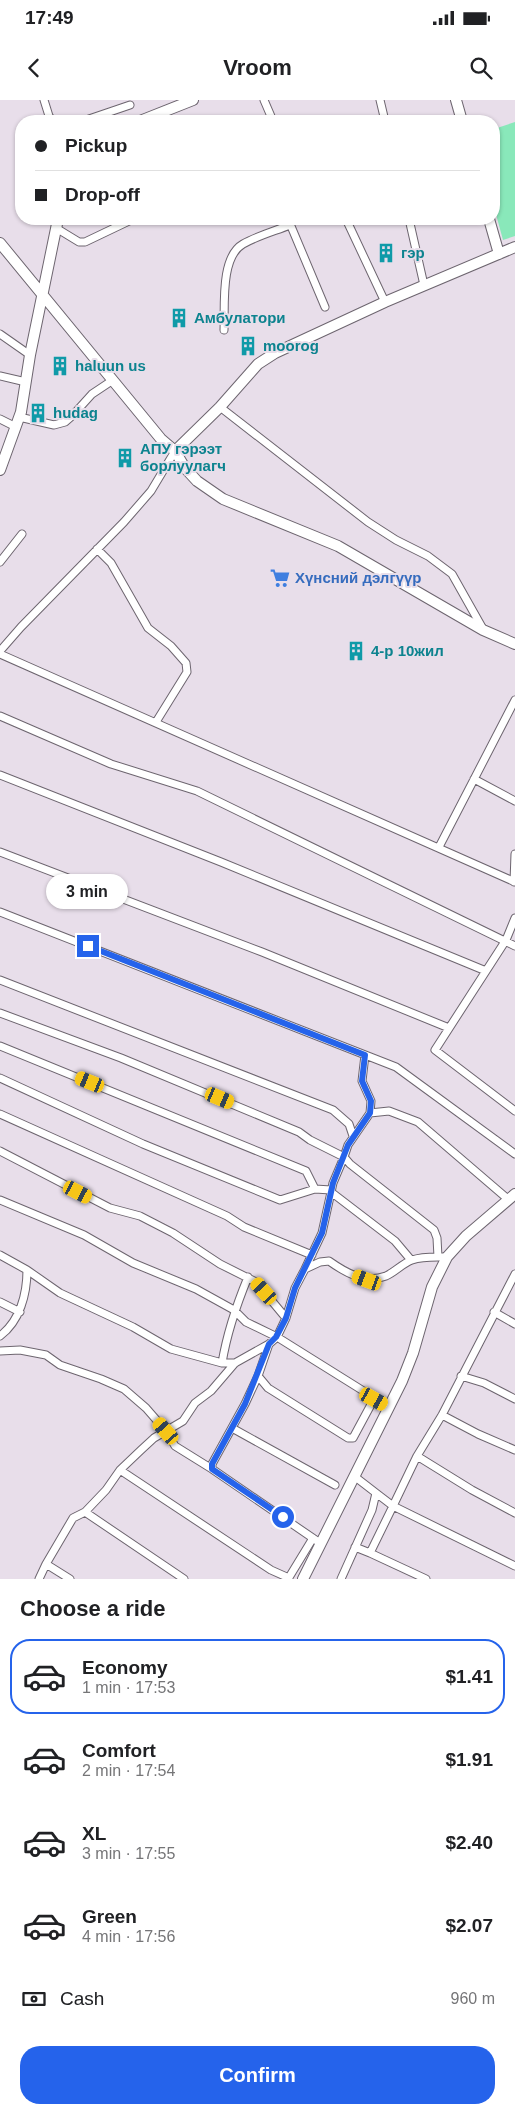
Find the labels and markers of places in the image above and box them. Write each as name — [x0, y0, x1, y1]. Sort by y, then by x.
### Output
building icon: гэр — [375, 242, 397, 264]
place label: гэр — [401, 244, 425, 261]
building icon: Амбулатори — [168, 307, 190, 329]
place label: Амбулатори — [194, 309, 286, 326]
building icon: moorog — [237, 335, 259, 357]
place label: moorog — [263, 337, 319, 354]
building icon: haluun us — [49, 355, 71, 377]
place label: haluun us — [75, 357, 146, 374]
building icon: hudag — [27, 402, 49, 424]
place label: hudag — [53, 404, 98, 421]
place label: АПУ гэрээт борлуулагч — [140, 440, 226, 474]
building icon: АПУ гэрээт борлуулагч — [114, 447, 136, 469]
supermarket icon: Хүнсний дэлгүүр — [269, 567, 291, 589]
place label: Хүнсний дэлгүүр — [295, 569, 421, 586]
building icon: 4-р 10жил — [345, 640, 367, 662]
place label: 4-р 10жил — [371, 642, 444, 659]

